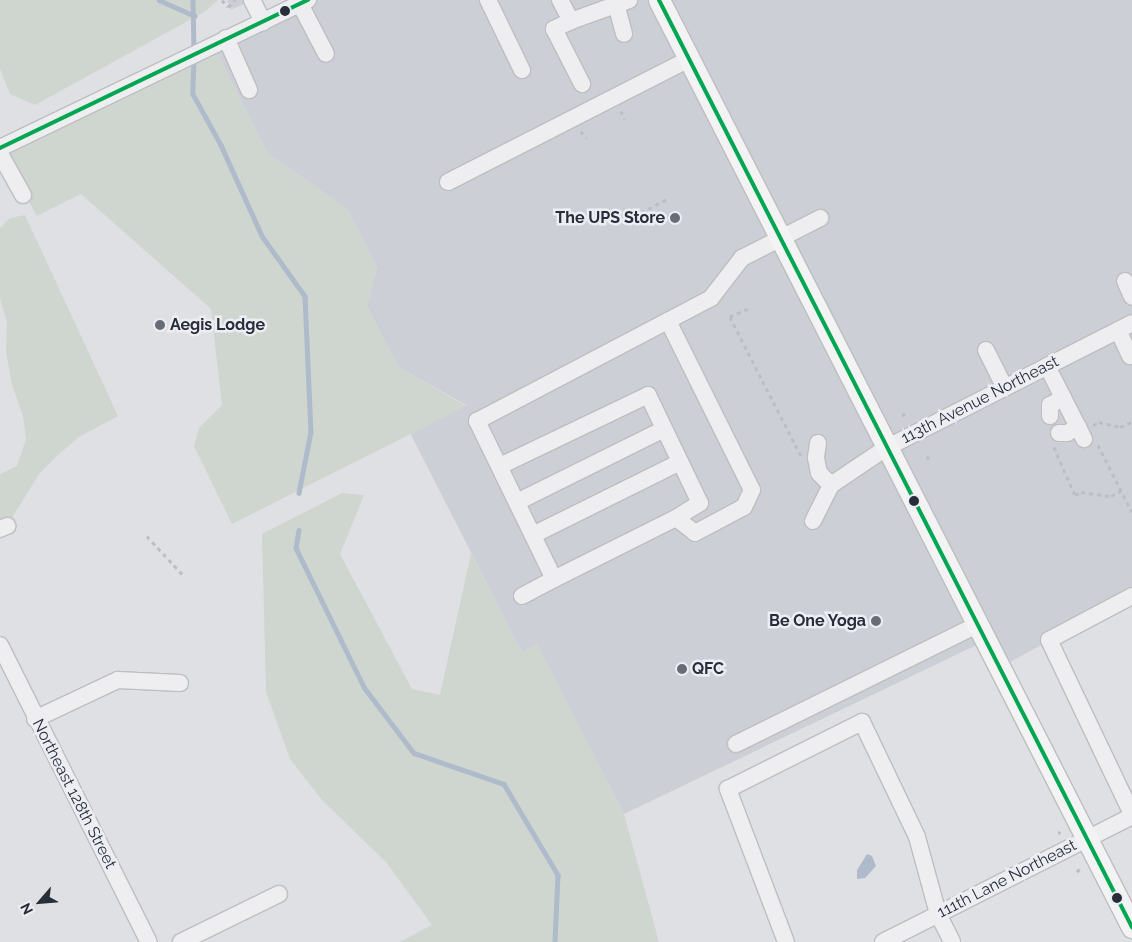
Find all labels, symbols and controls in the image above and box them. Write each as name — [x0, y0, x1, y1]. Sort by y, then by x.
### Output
unlabelled marker — [280, 6, 290, 16]
place label: The UPS Store — [555, 208, 665, 228]
marker: The UPS Store — [669, 212, 681, 224]
place label: Aegis Lodge — [170, 315, 265, 335]
marker: Aegis Lodge — [154, 319, 166, 331]
street label: 113th Avenue Northeast — [898, 352, 1062, 448]
unlabelled marker — [909, 496, 919, 506]
place label: Be One Yoga — [768, 611, 866, 631]
marker: Be One Yoga — [870, 615, 882, 627]
place label: QFC — [692, 659, 724, 679]
marker: QFC — [676, 663, 688, 675]
street label: Northeast 128th Street — [28, 716, 120, 872]
street label: 111th Lane Northeast — [934, 836, 1080, 922]
north arrow — [15, 877, 65, 927]
unlabelled marker — [1112, 893, 1122, 903]
text: N — [17, 900, 36, 917]

